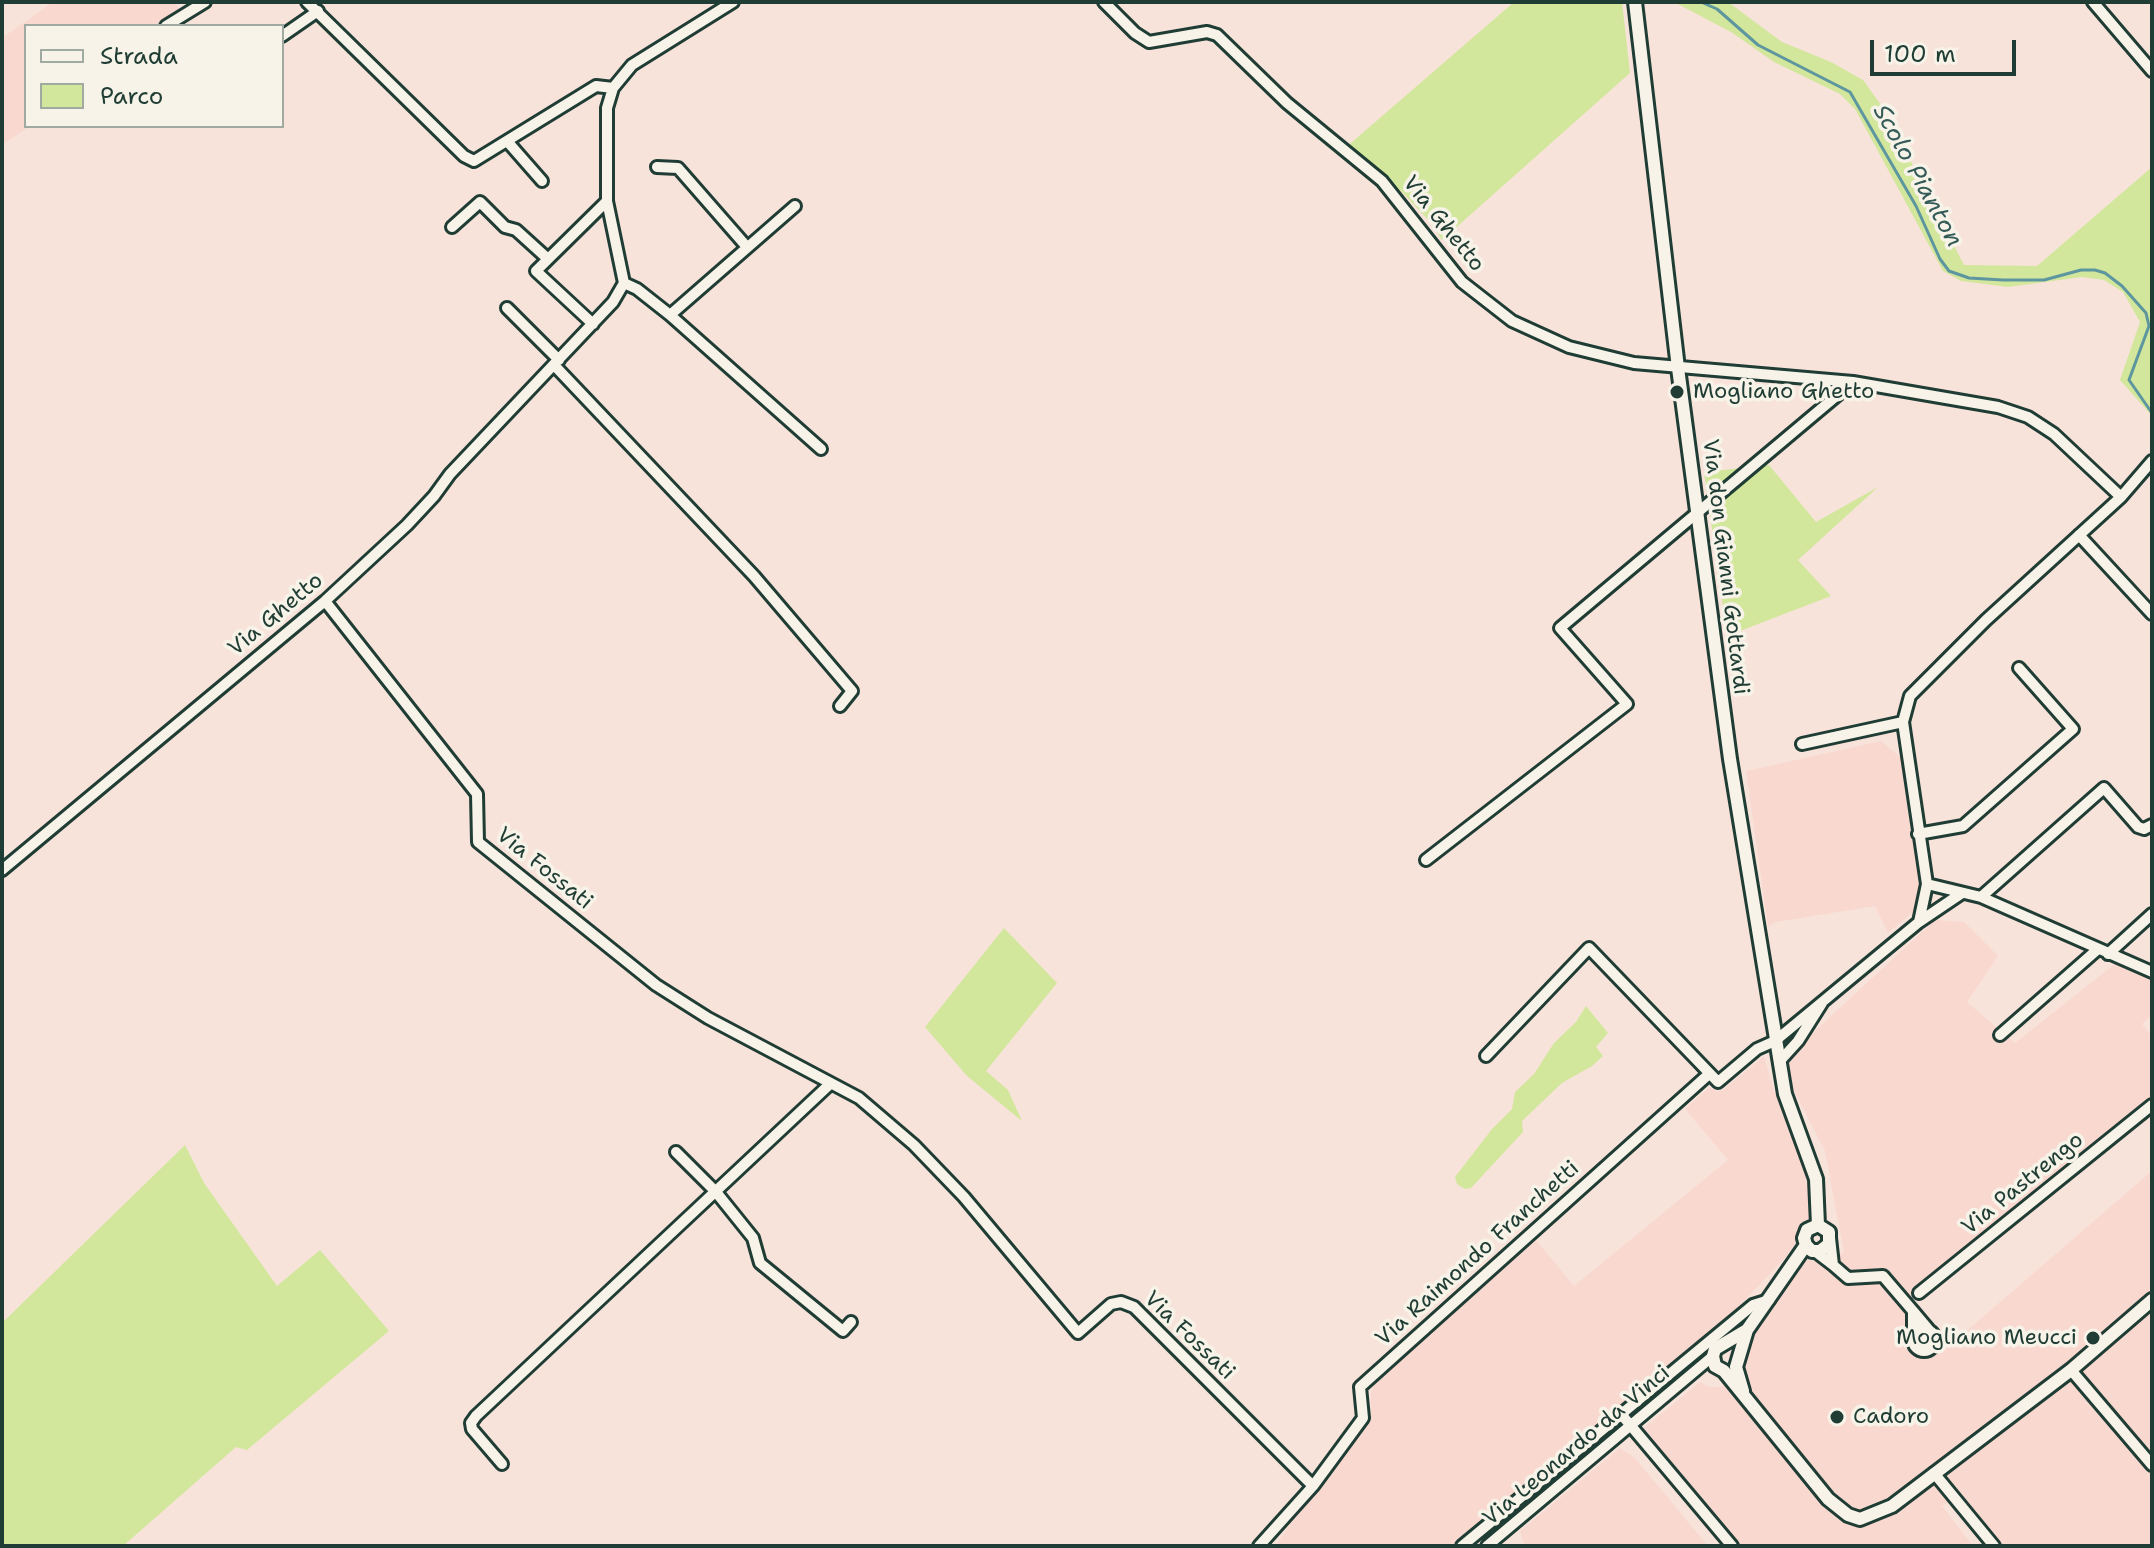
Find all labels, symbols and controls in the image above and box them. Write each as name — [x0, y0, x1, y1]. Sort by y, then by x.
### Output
legend — [24, 24, 284, 128]
scale bar — [1874, 24, 2020, 74]
text: 100 m — [1884, 38, 1956, 70]
text: Strada — [100, 40, 178, 72]
text: Parco — [100, 80, 163, 112]
water label: Scolo Pianton — [1866, 100, 1968, 252]
street label: Via Ghetto — [1396, 171, 1490, 277]
place label: Mogliano Ghetto — [1693, 379, 1874, 405]
marker: Mogliano Ghetto — [1668, 383, 1686, 401]
street label: Via don Gianni Gottardi — [1696, 438, 1754, 696]
street label: Via Ghetto — [223, 568, 329, 662]
street label: Via Fossati — [491, 822, 597, 916]
street label: Via Pastrengo — [1957, 1127, 2089, 1241]
street label: Via Raimondo Franchetti — [1371, 1156, 1585, 1352]
street label: Via Fossati — [1138, 1286, 1240, 1386]
place label: Mogliano Meucci — [1896, 1325, 2077, 1351]
marker: Mogliano Meucci — [2084, 1329, 2102, 1347]
street label: Via Leonardo da Vinci — [1478, 1360, 1676, 1532]
place label: Cadoro — [1853, 1404, 1929, 1430]
marker: Cadoro — [1828, 1408, 1846, 1426]

